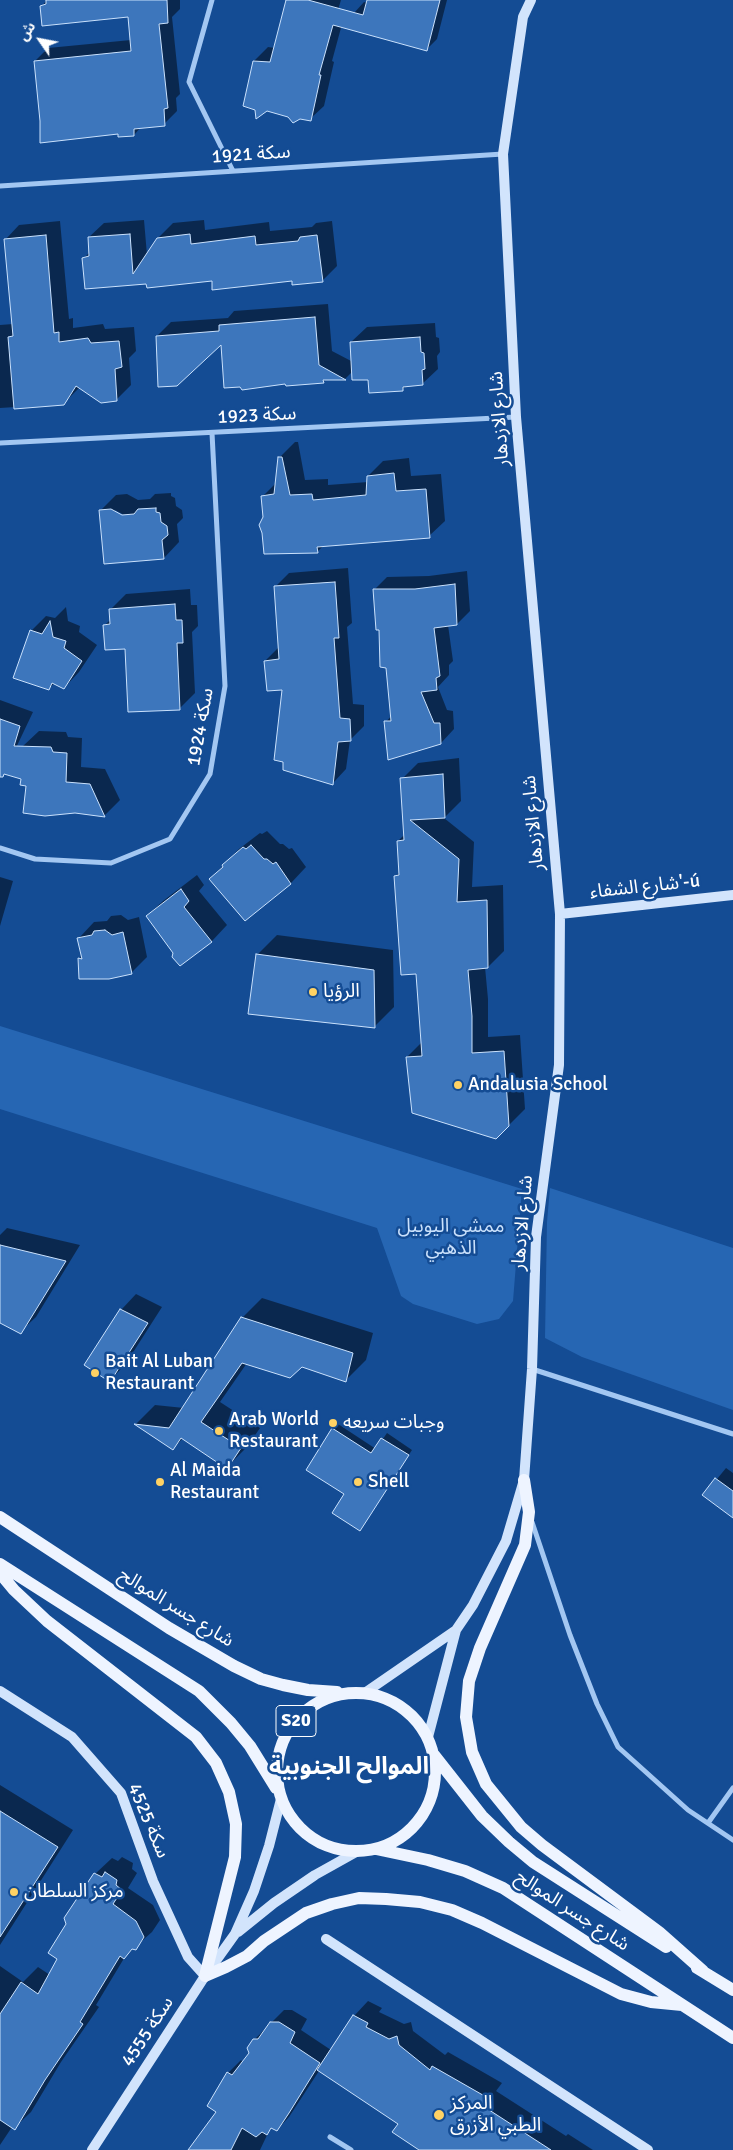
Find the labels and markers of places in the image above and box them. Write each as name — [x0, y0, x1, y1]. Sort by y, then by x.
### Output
place label: الرؤيا — [323, 981, 360, 1003]
marker: الرؤيا — [307, 986, 319, 998]
place label: Andalusia School — [468, 1074, 608, 1096]
marker: Andalusia School — [452, 1079, 464, 1091]
place label: Bait Al Luban Restaurant — [105, 1351, 213, 1395]
marker: Bait Al Luban Restaurant — [89, 1367, 101, 1379]
place label: Arab World Restaurant — [229, 1409, 319, 1453]
place label: وجبات سريعه — [343, 1412, 444, 1434]
marker: وجبات سريعه — [327, 1417, 339, 1429]
marker: Arab World Restaurant — [213, 1425, 225, 1437]
place label: Al Maida Restaurant — [170, 1460, 259, 1504]
place label: Shell — [368, 1471, 409, 1493]
marker: Al Maida Restaurant — [154, 1476, 166, 1488]
marker: Shell — [352, 1476, 364, 1488]
place label: مركز السلطان — [24, 1881, 124, 1903]
marker: مركز السلطان — [8, 1886, 20, 1898]
place label: المركز الطبي الأزرق — [450, 2093, 541, 2137]
marker: المركز الطبي الأزرق — [432, 2108, 446, 2122]

